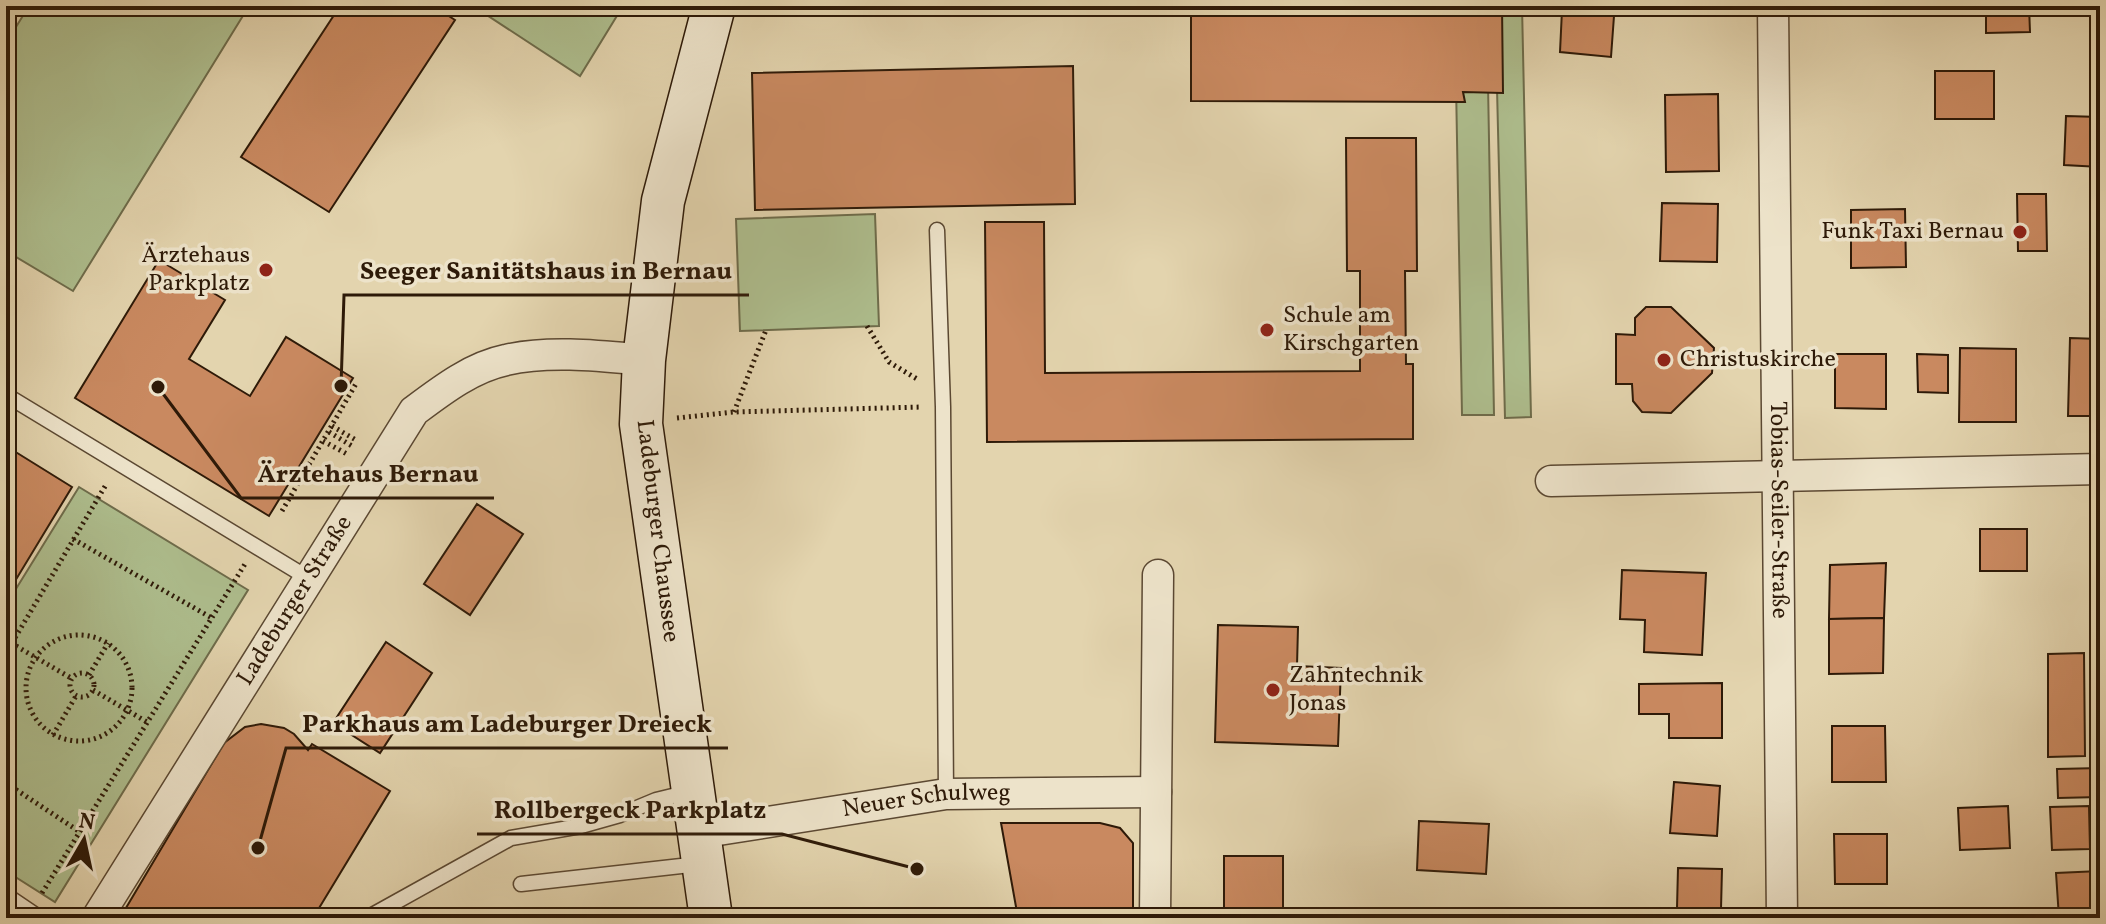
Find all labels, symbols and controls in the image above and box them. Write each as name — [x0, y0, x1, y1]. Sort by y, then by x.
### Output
place label: Funk Taxi Bernau — [1821, 215, 2004, 249]
marker: Funk Taxi Bernau — [2011, 223, 2029, 241]
place label: Ärztehaus Parkplatz — [141, 239, 250, 301]
callout: Seeger Sanitätshaus in Bernau — [344, 245, 749, 295]
text: Seeger Sanitätshaus in Bernau — [360, 254, 732, 290]
marker: Ärztehaus Parkplatz — [257, 261, 275, 279]
place label: Schule am Kirschgarten — [1283, 299, 1419, 361]
marker: Schule am Kirschgarten — [1258, 321, 1276, 339]
place label: Christuskirche — [1680, 343, 1836, 377]
marker: Christuskirche — [1655, 351, 1673, 369]
street label: Tobias-Seiler-Straße — [1760, 401, 1796, 619]
street label: Ladeburger Chaussee — [626, 418, 688, 644]
callout: Ärztehaus Bernau — [241, 448, 494, 498]
text: Ärztehaus Bernau — [257, 457, 479, 493]
street label: Ladeburger Straße — [229, 509, 361, 693]
place label: Zahntechnik Jonas — [1289, 659, 1423, 721]
marker: Zahntechnik Jonas — [1264, 681, 1282, 699]
callout: Parkhaus am Ladeburger Dreieck — [286, 698, 728, 748]
text: Parkhaus am Ladeburger Dreieck — [302, 707, 712, 743]
street label: Neuer Schulweg — [840, 776, 1011, 827]
callout: Rollbergeck Parkplatz — [477, 784, 782, 834]
text: Rollbergeck Parkplatz — [494, 793, 766, 829]
north arrow — [44, 800, 124, 880]
text: N — [76, 806, 97, 839]

